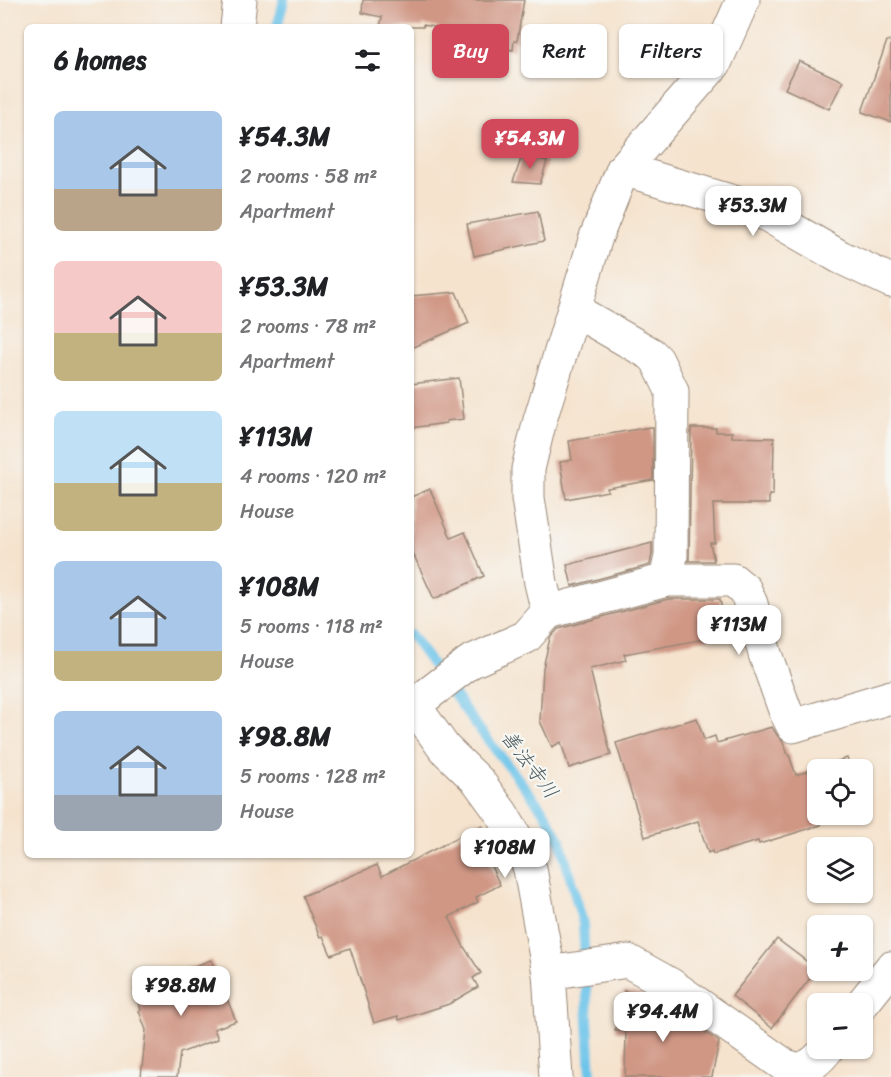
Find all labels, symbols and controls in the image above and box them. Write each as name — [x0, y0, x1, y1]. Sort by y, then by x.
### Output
chip: Buy — [432, 24, 509, 78]
chip: Rent — [521, 24, 607, 78]
chip: Filters — [619, 24, 723, 78]
text: 6 homes — [54, 37, 146, 83]
icon: filters — [351, 44, 384, 77]
text: ¥54.3M — [240, 113, 330, 159]
pin: ¥54.3M — [481, 119, 579, 170]
text: ¥54.3M — [495, 121, 565, 156]
icon: home — [102, 135, 174, 207]
text: 2 rooms · 58 m² — [240, 159, 377, 194]
pin: ¥53.3M — [704, 186, 802, 237]
text: ¥53.3M — [719, 188, 787, 223]
text: Apartment — [240, 194, 334, 229]
text: ¥53.3M — [240, 263, 328, 309]
icon: home — [102, 285, 174, 357]
text: 2 rooms · 78 m² — [240, 309, 376, 344]
text: Apartment — [240, 344, 334, 379]
text: ¥113M — [240, 413, 312, 459]
icon: home — [102, 435, 174, 507]
text: 4 rooms · 120 m² — [240, 459, 387, 494]
text: House — [240, 494, 294, 529]
text: ¥108M — [240, 563, 319, 609]
icon: home — [102, 585, 174, 657]
pin: ¥113M — [697, 605, 781, 656]
text: ¥113M — [711, 607, 767, 642]
text: 5 rooms · 118 m² — [240, 609, 383, 644]
text: House — [240, 644, 294, 679]
text: ¥98.8M — [240, 713, 331, 759]
water label: 善法寺川 — [492, 722, 568, 807]
icon: home — [102, 735, 174, 807]
text: 5 rooms · 128 m² — [240, 759, 386, 794]
map controls — [807, 759, 873, 1059]
button: locate — [807, 759, 873, 825]
text: House — [240, 794, 294, 829]
pin: ¥108M — [463, 828, 547, 879]
text: ¥108M — [475, 830, 535, 865]
button: layers — [807, 837, 873, 903]
button: + — [807, 915, 873, 981]
pin: ¥98.8M — [132, 966, 230, 1017]
text: ¥98.8M — [146, 968, 216, 1003]
pin: ¥94.4M — [614, 992, 712, 1043]
button: − — [807, 993, 873, 1059]
text: ¥94.4M — [628, 994, 698, 1029]

